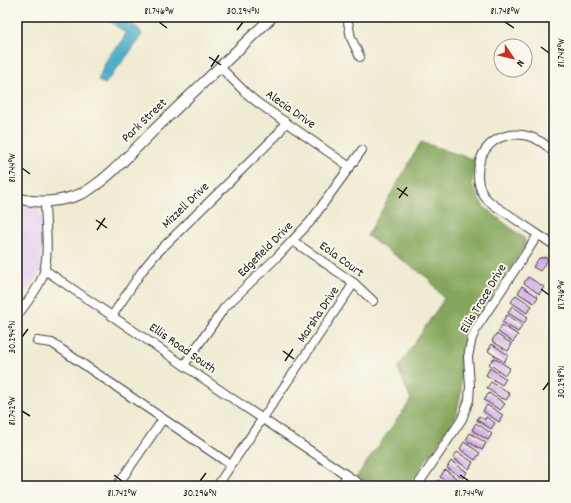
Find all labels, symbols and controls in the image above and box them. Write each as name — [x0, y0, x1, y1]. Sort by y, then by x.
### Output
text: 81.746°W — [144, 5, 174, 19]
text: 30.294°N — [227, 5, 259, 19]
text: 81.748°W — [491, 5, 520, 19]
north arrow — [493, 38, 533, 78]
text: 81.748°W — [555, 38, 569, 67]
text: N — [511, 56, 528, 70]
street label: Alecia Drive — [261, 86, 319, 134]
street label: Park Street — [118, 94, 172, 148]
text: 81.744°W — [6, 153, 20, 182]
street label: Mizzell Drive — [158, 178, 214, 234]
street label: Edgefield Drive — [234, 218, 298, 282]
street label: Eola Court — [315, 237, 367, 283]
street label: Ellis Trace Drive — [456, 260, 512, 337]
text: 81.746°W — [555, 280, 569, 310]
street label: Marsha Drive — [293, 283, 345, 347]
street label: Ellis Road South — [145, 319, 219, 379]
text: 30.294°N — [6, 321, 20, 353]
text: 30.298°N — [555, 366, 569, 398]
text: 81.742°W — [6, 396, 20, 426]
text: 81.742°W — [107, 487, 137, 501]
text: 30.296°N — [183, 487, 217, 501]
text: 81.744°W — [455, 487, 484, 501]

